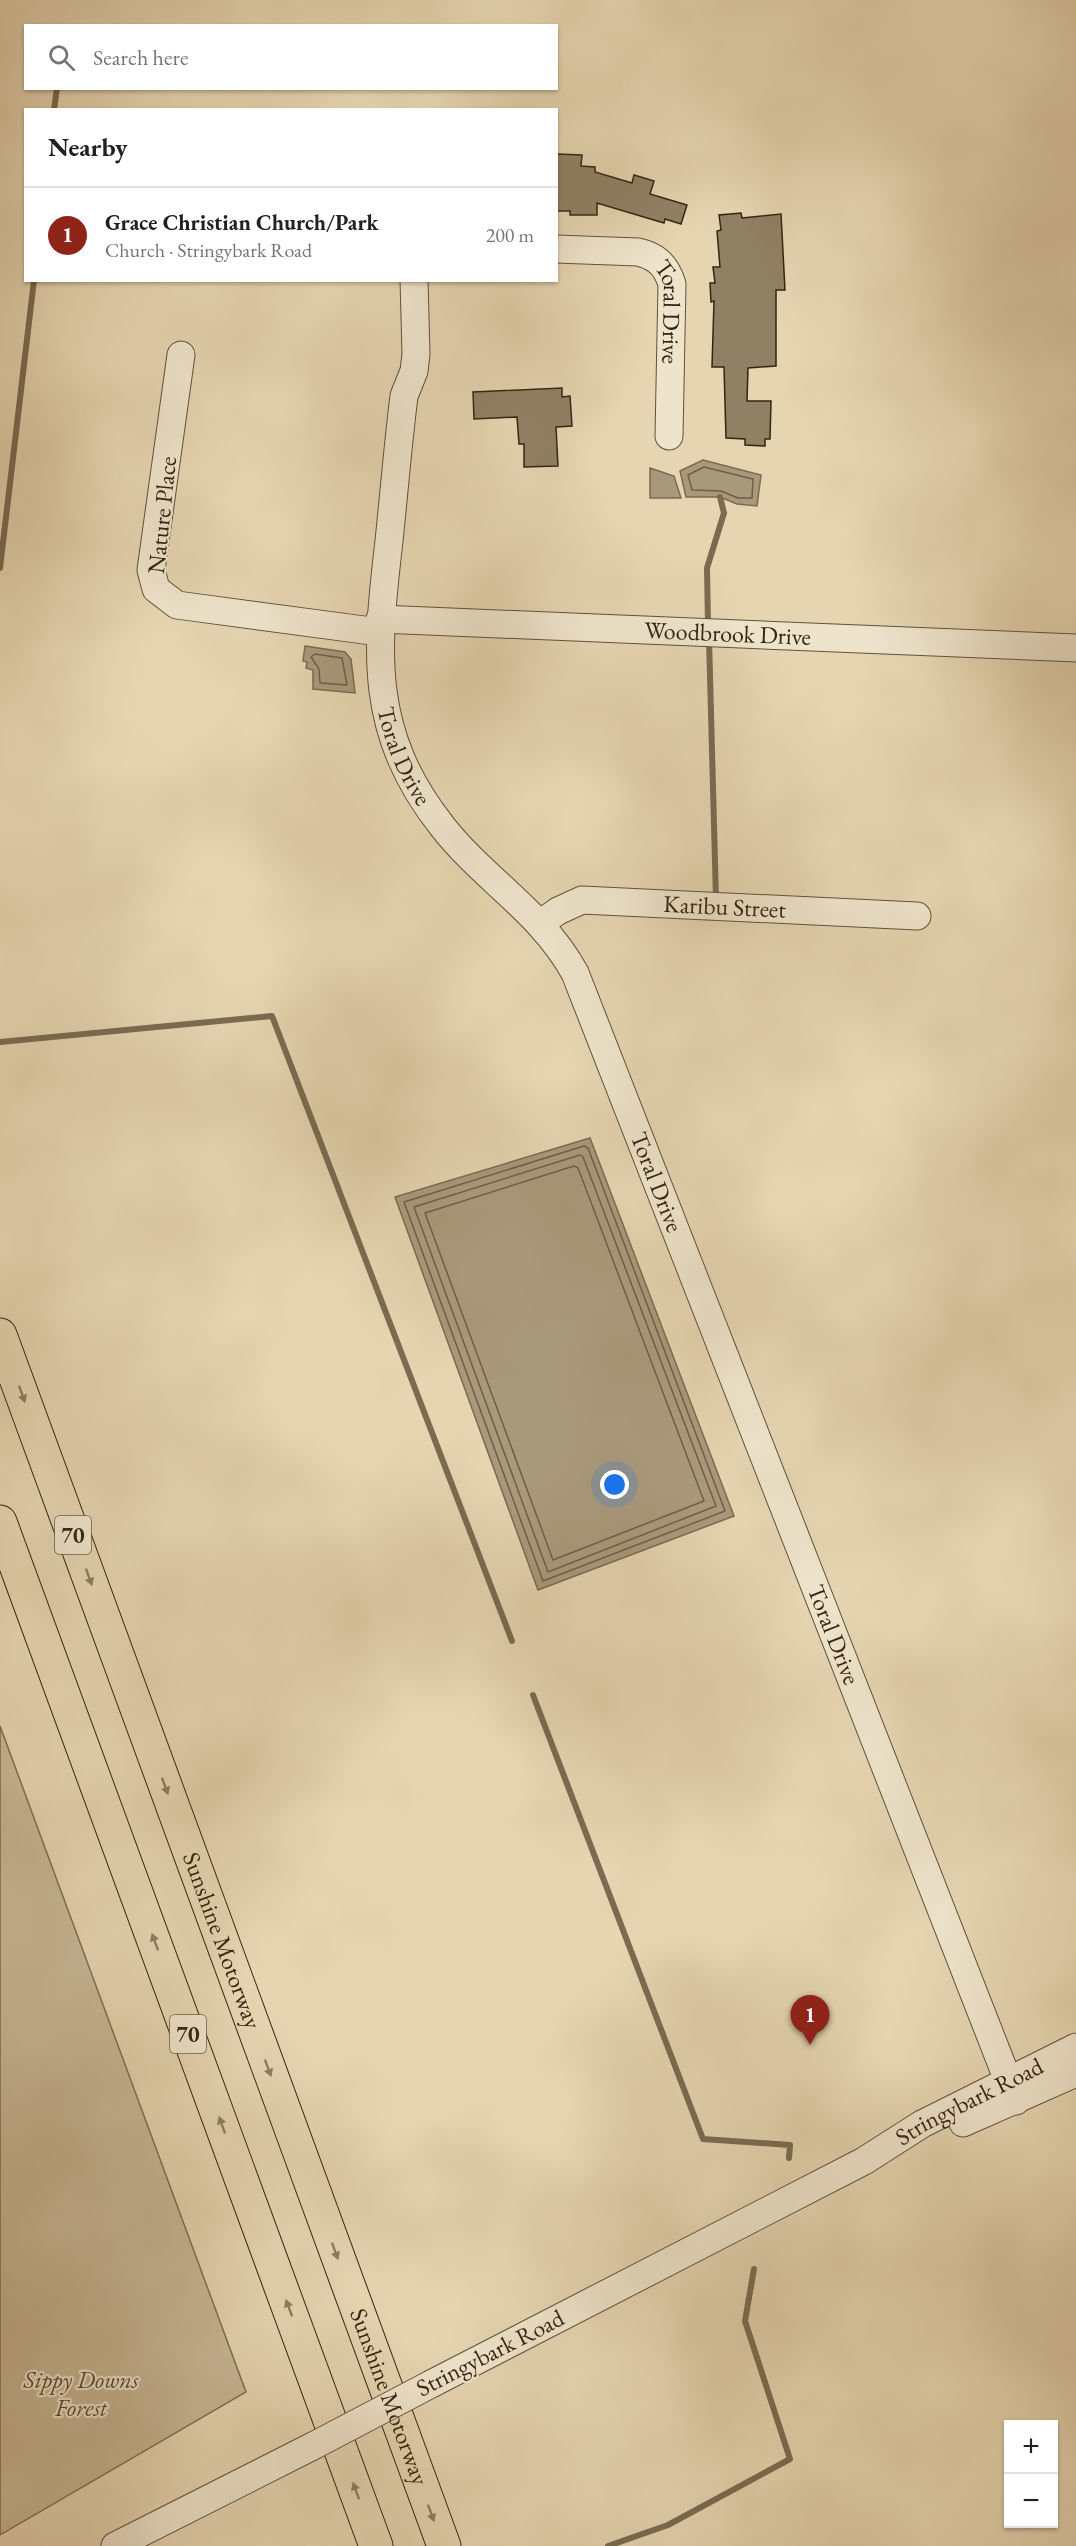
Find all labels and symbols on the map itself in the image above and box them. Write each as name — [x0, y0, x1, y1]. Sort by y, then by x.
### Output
street label: Toral Drive — [648, 253, 688, 364]
street label: Nature Place — [140, 455, 183, 575]
street label: Woodbrook Drive — [644, 614, 812, 652]
street label: Toral Drive — [371, 704, 439, 811]
street label: Karibu Street — [663, 888, 787, 925]
street label: Toral Drive — [624, 1127, 691, 1236]
one-way arrow — [17, 1385, 27, 1403]
your location — [600, 1470, 629, 1499]
road number: 70 — [55, 1516, 91, 1554]
one-way arrow — [85, 1568, 94, 1586]
street label: Toral Drive — [801, 1580, 868, 1689]
one-way arrow — [161, 1777, 171, 1795]
street label: Sunshine Motorway — [176, 1848, 269, 2033]
one-way arrow — [149, 1933, 159, 1951]
pin: 1 — [790, 1996, 830, 2045]
road number: 70 — [170, 2015, 206, 2053]
street label: Stringybark Road — [889, 2050, 1049, 2152]
one-way arrow — [263, 2059, 273, 2077]
one-way arrow — [216, 2116, 226, 2134]
one-way arrow — [330, 2242, 340, 2260]
one-way arrow — [284, 2299, 293, 2317]
street label: Stringybark Road — [411, 2302, 570, 2403]
street label: Sunshine Motorway — [343, 2304, 437, 2490]
park label: Sippy Downs Forest — [23, 2364, 139, 2423]
one-way arrow — [350, 2482, 360, 2500]
one-way arrow — [427, 2504, 437, 2522]

